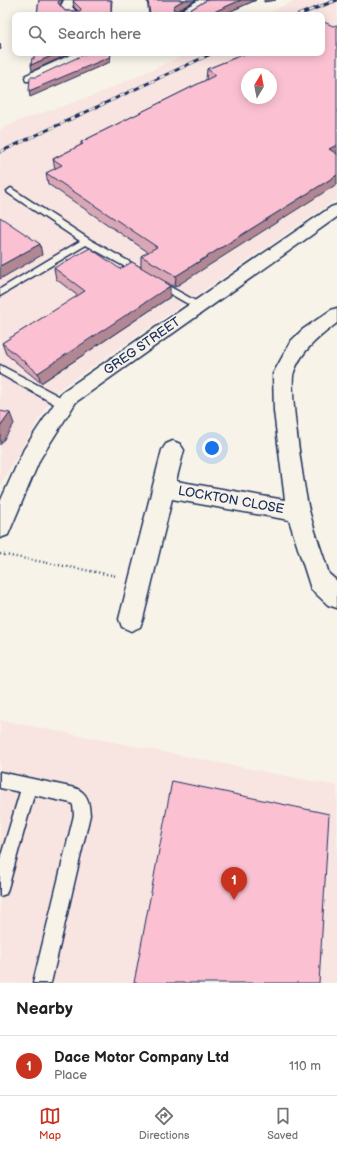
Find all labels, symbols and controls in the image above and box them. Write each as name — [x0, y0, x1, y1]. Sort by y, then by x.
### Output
search box — [12, 12, 325, 56]
icon: search — [26, 23, 48, 45]
text: Search here — [58, 25, 141, 44]
north arrow — [241, 68, 277, 104]
street label: GREG STREET — [101, 314, 184, 378]
your location — [202, 438, 222, 458]
street label: LOCKTON CLOSE — [177, 483, 286, 517]
pin: 1 — [221, 867, 247, 900]
text: Nearby — [16, 999, 73, 1019]
text: Dace Motor Company Ltd — [54, 1048, 229, 1067]
text: 1 — [26, 1058, 32, 1074]
text: 110 m — [289, 1058, 321, 1074]
text: Place — [54, 1067, 87, 1083]
tab: Map — [39, 1105, 61, 1142]
tab: Directions — [139, 1105, 189, 1142]
tab: Saved — [267, 1105, 298, 1142]

